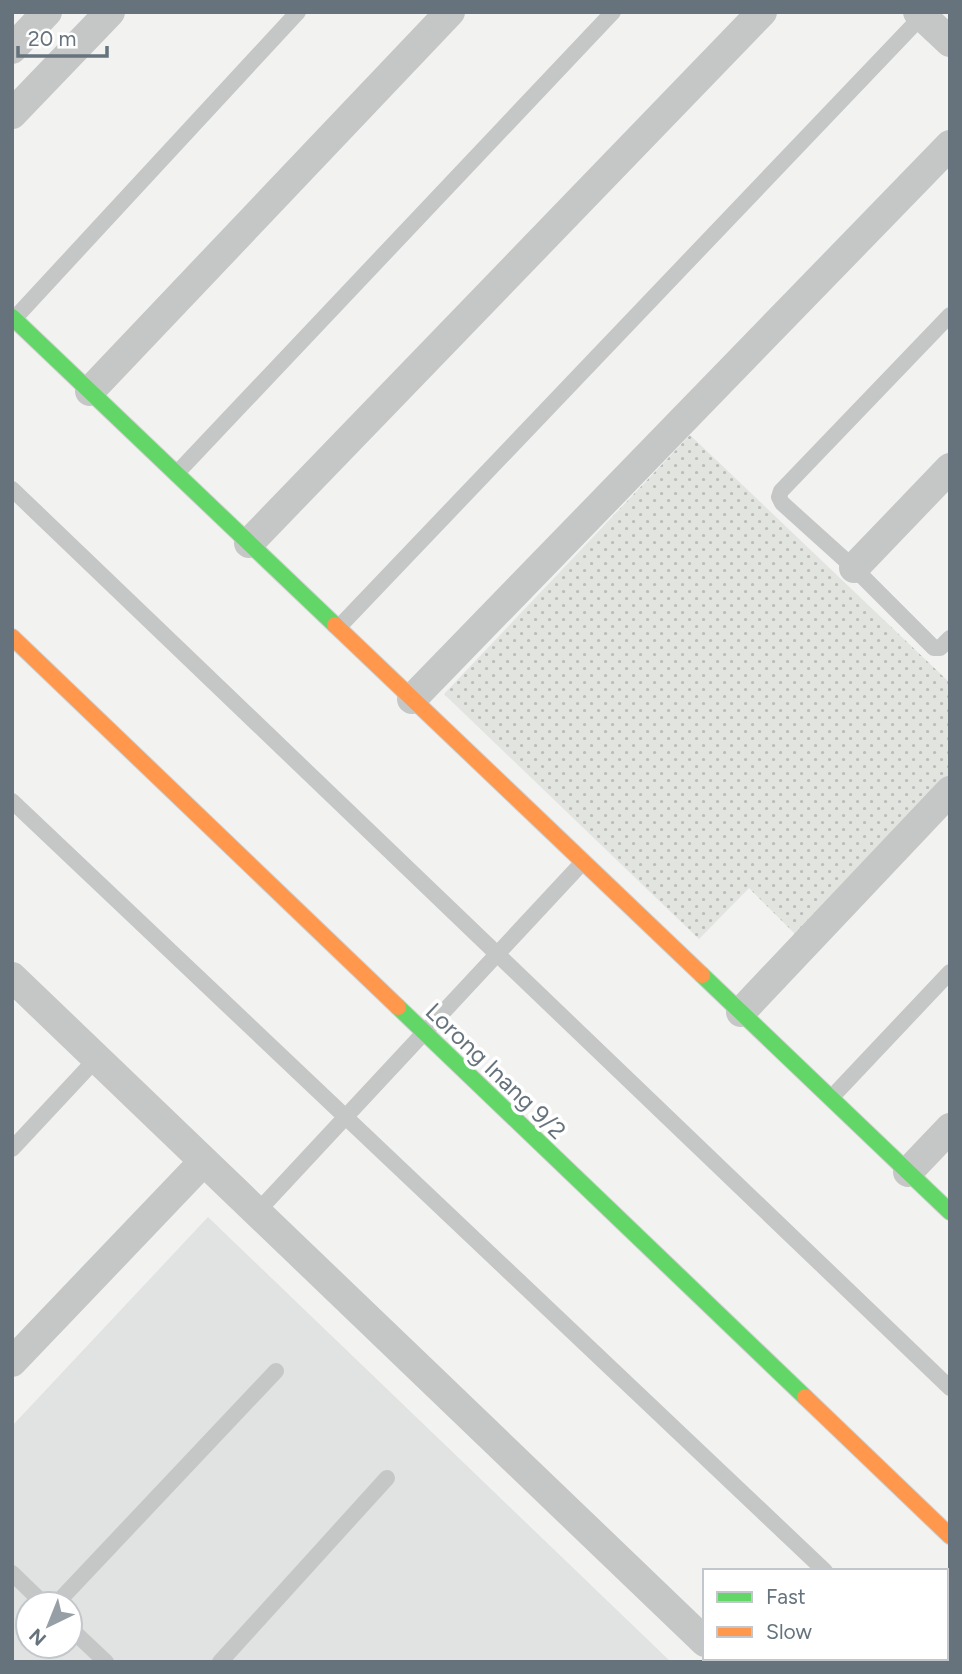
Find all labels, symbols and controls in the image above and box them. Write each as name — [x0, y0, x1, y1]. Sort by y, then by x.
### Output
scale bar — [18, 14, 107, 58]
text: 20 m — [28, 26, 76, 51]
street label: Lorong Inang 9/2 — [420, 997, 572, 1145]
legend — [703, 1569, 948, 1660]
text: Fast — [766, 1584, 806, 1609]
north arrow — [14, 1590, 84, 1660]
text: Slow — [766, 1619, 812, 1644]
text: N — [25, 1624, 51, 1650]

